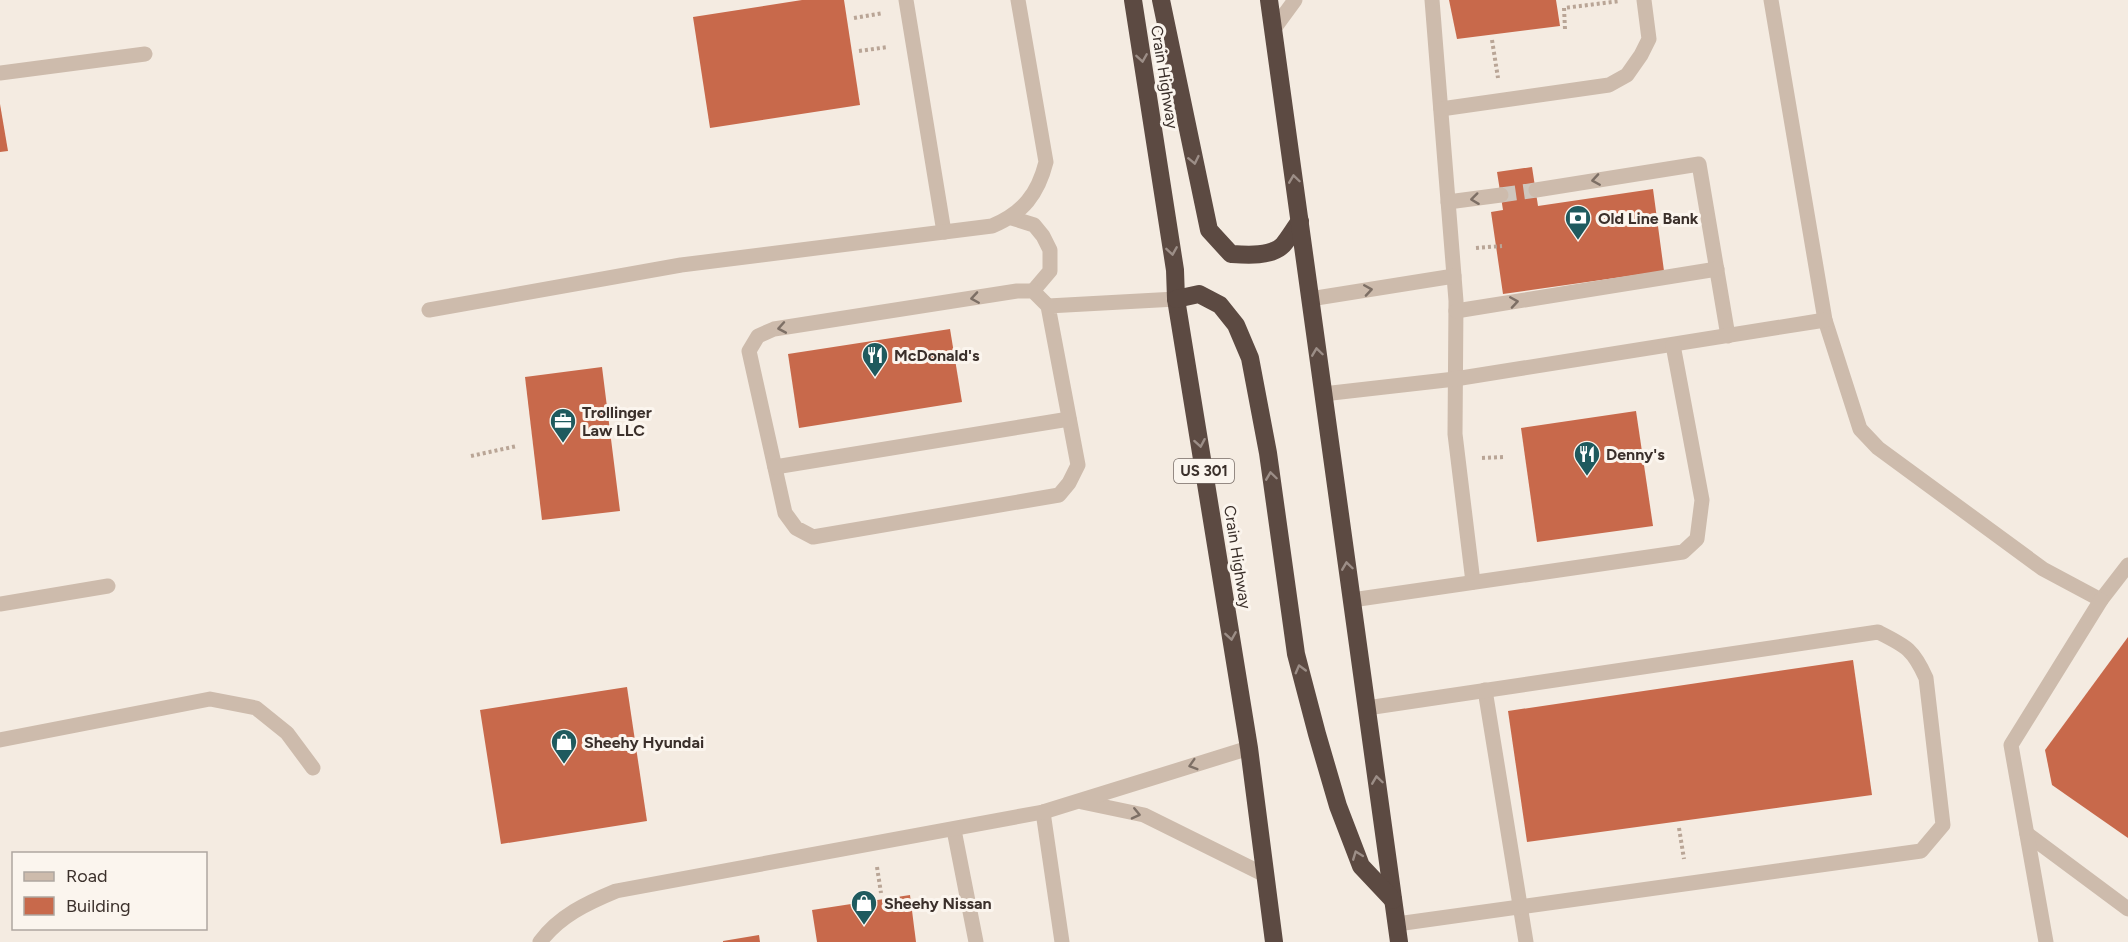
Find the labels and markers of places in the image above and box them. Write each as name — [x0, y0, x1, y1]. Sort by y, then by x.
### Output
bank icon: Old Line Bank — [1563, 203, 1593, 241]
place label: Old Line Bank — [1598, 209, 1699, 228]
restaurant icon: McDonald's — [860, 340, 890, 378]
place label: McDonald's — [894, 346, 980, 365]
place label: Trollinger Law LLC — [582, 403, 652, 440]
office icon: Trollinger Law LLC — [548, 406, 578, 444]
restaurant icon: Denny's — [1572, 439, 1602, 477]
place label: Denny's — [1606, 445, 1665, 464]
shop icon: Sheehy Hyundai — [549, 727, 579, 765]
place label: Sheehy Hyundai — [584, 733, 704, 752]
shop icon: Sheehy Nissan — [849, 888, 879, 926]
place label: Sheehy Nissan — [884, 894, 992, 913]

